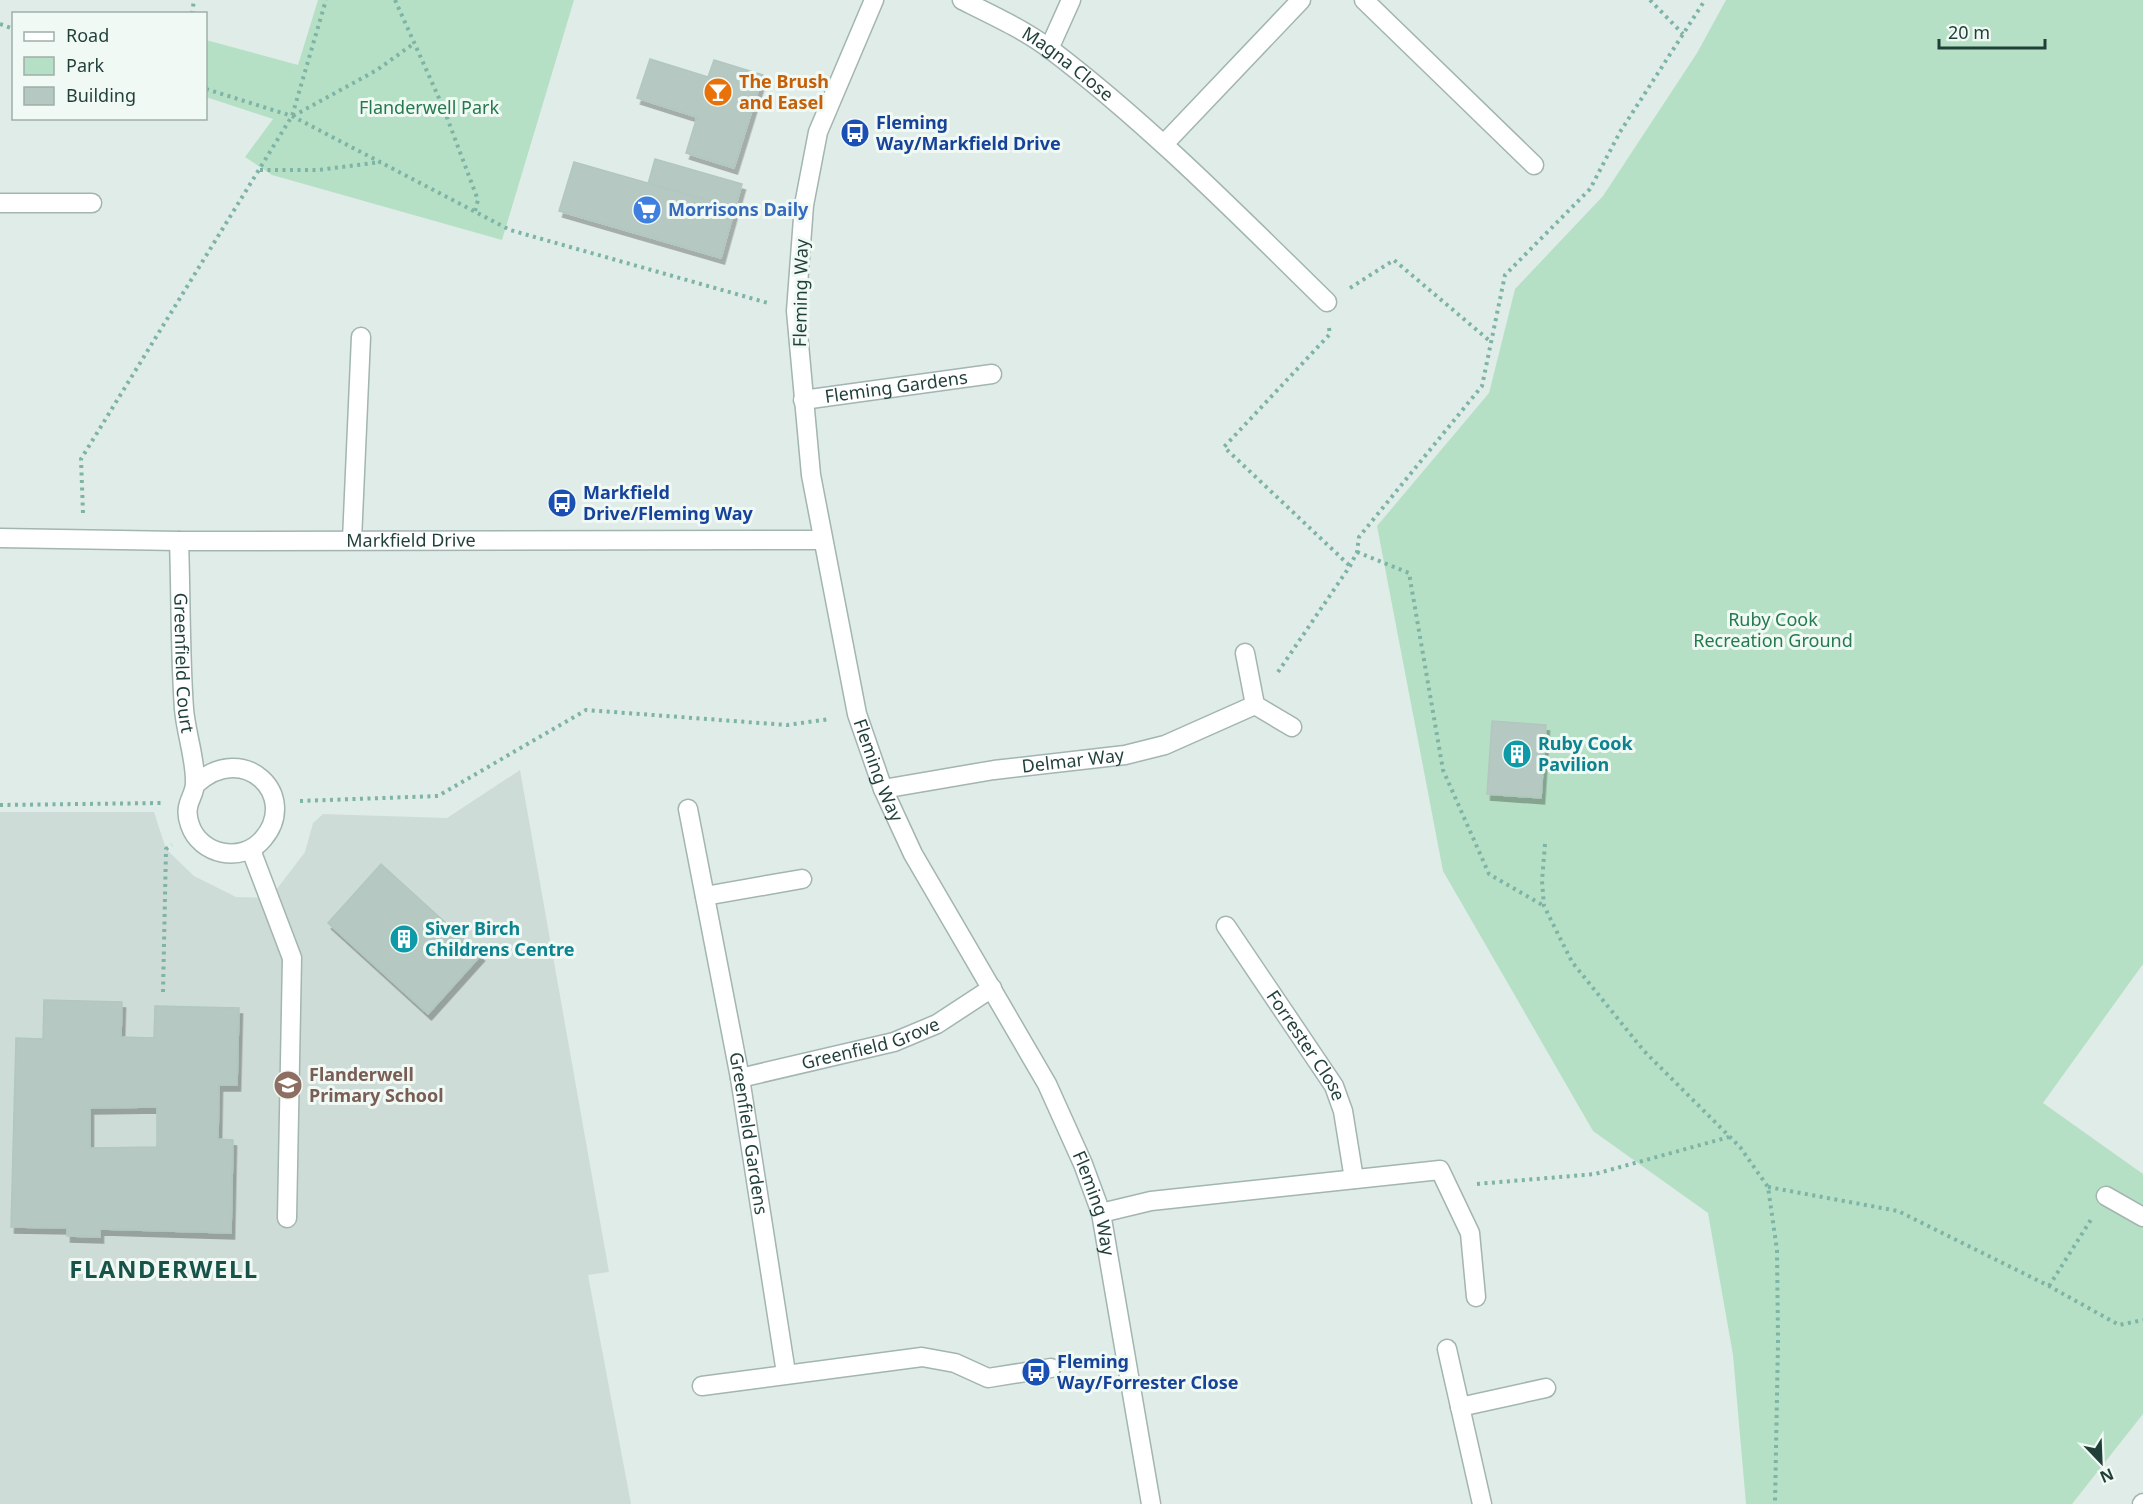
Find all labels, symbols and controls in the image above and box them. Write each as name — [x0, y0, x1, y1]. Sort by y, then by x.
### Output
legend — [12, 12, 207, 120]
scale bar — [1939, 12, 2046, 50]
text: 20 m — [1948, 20, 1990, 44]
street label: Magna Close — [1018, 21, 1119, 106]
text: Road — [66, 23, 109, 47]
text: Park — [66, 53, 104, 77]
place label: The Brush and Easel — [739, 69, 829, 114]
bar icon: The Brush and Easel — [702, 76, 734, 108]
text: Building — [66, 83, 136, 107]
park label: Flanderwell Park — [359, 95, 499, 119]
place label: Fleming Way/Markfield Drive — [876, 110, 1061, 155]
bus stop icon: Fleming Way/Markfield Drive — [839, 117, 871, 149]
supermarket icon: Morrisons Daily — [631, 194, 663, 226]
place label: Morrisons Daily — [668, 197, 809, 221]
street label: Fleming Way — [787, 238, 813, 347]
street label: Fleming Gardens — [823, 365, 969, 408]
place label: Markfield Drive/Fleming Way — [583, 480, 754, 525]
bus stop icon: Markfield Drive/Fleming Way — [546, 487, 578, 519]
street label: Markfield Drive — [346, 528, 476, 552]
street label: Greenfield Court — [169, 593, 201, 735]
park label: Ruby Cook Recreation Ground — [1693, 607, 1853, 652]
street label: Fleming Way — [849, 715, 910, 826]
place label: Ruby Cook Pavilion — [1538, 731, 1634, 776]
building icon: Ruby Cook Pavilion — [1501, 738, 1533, 770]
street label: Delmar Way — [1020, 742, 1126, 778]
place label: Siver Birch Childrens Centre — [425, 916, 574, 961]
building icon: Siver Birch Childrens Centre — [388, 923, 420, 955]
street label: Forrester Close — [1262, 985, 1351, 1104]
street label: Greenfield Grove — [799, 1011, 943, 1074]
street label: Greenfield Gardens — [724, 1050, 774, 1216]
place label: Flanderwell Primary School — [309, 1062, 444, 1107]
school or university icon: Flanderwell Primary School — [272, 1069, 304, 1101]
street label: Fleming Way — [1068, 1147, 1121, 1258]
district label: FLANDERWELL — [69, 1252, 259, 1285]
place label: Fleming Way/Forrester Close — [1057, 1349, 1238, 1394]
bus stop icon: Fleming Way/Forrester Close — [1020, 1356, 1052, 1388]
north arrow — [2071, 1432, 2131, 1492]
text: N — [2097, 1463, 2117, 1488]

